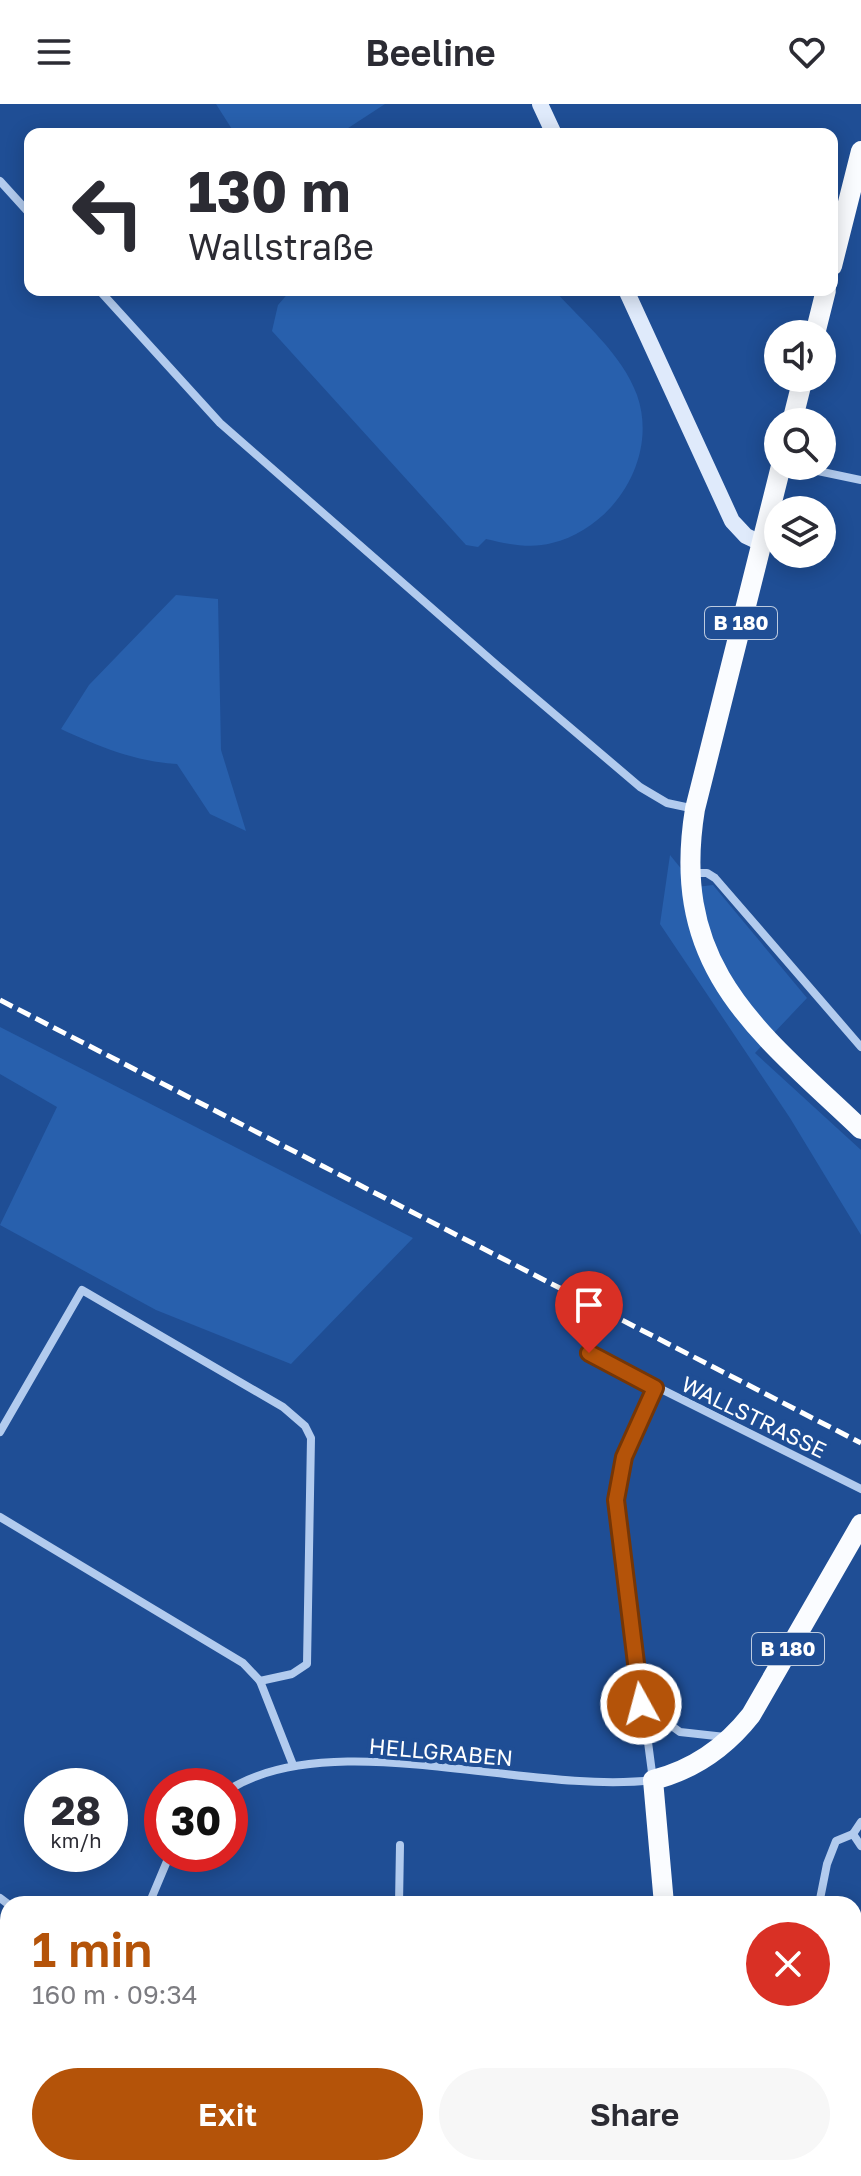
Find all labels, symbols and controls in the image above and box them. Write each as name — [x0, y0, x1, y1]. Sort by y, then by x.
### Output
icon: menu — [32, 30, 76, 74]
icon: heart — [785, 30, 829, 74]
text: Beeline — [365, 31, 496, 74]
text: 130 m — [188, 157, 350, 224]
icon: left — [56, 160, 160, 264]
text: Wallstraße — [188, 225, 374, 268]
map controls — [764, 320, 836, 568]
button: sound — [764, 320, 836, 392]
button: search — [764, 408, 836, 480]
button: layers — [764, 496, 836, 568]
road number: B 180 — [705, 607, 777, 639]
pin — [555, 1271, 623, 1353]
icon: arrive — [567, 1283, 611, 1327]
street label: WALLSTRASSE — [677, 1370, 831, 1463]
road number: B 180 — [752, 1633, 824, 1665]
position arrow — [599, 1662, 683, 1746]
street label: HELLGRABEN — [368, 1732, 514, 1771]
speed limit sign: 30 — [144, 1768, 248, 1872]
text: 28 — [51, 1786, 101, 1834]
text: km/h — [51, 1828, 101, 1852]
text: 1 min — [32, 1920, 152, 1978]
button: close — [746, 1922, 830, 2006]
text: 160 m · 09:34 — [32, 1979, 198, 2010]
button: Exit — [32, 2068, 423, 2160]
button: Share — [439, 2068, 830, 2160]

